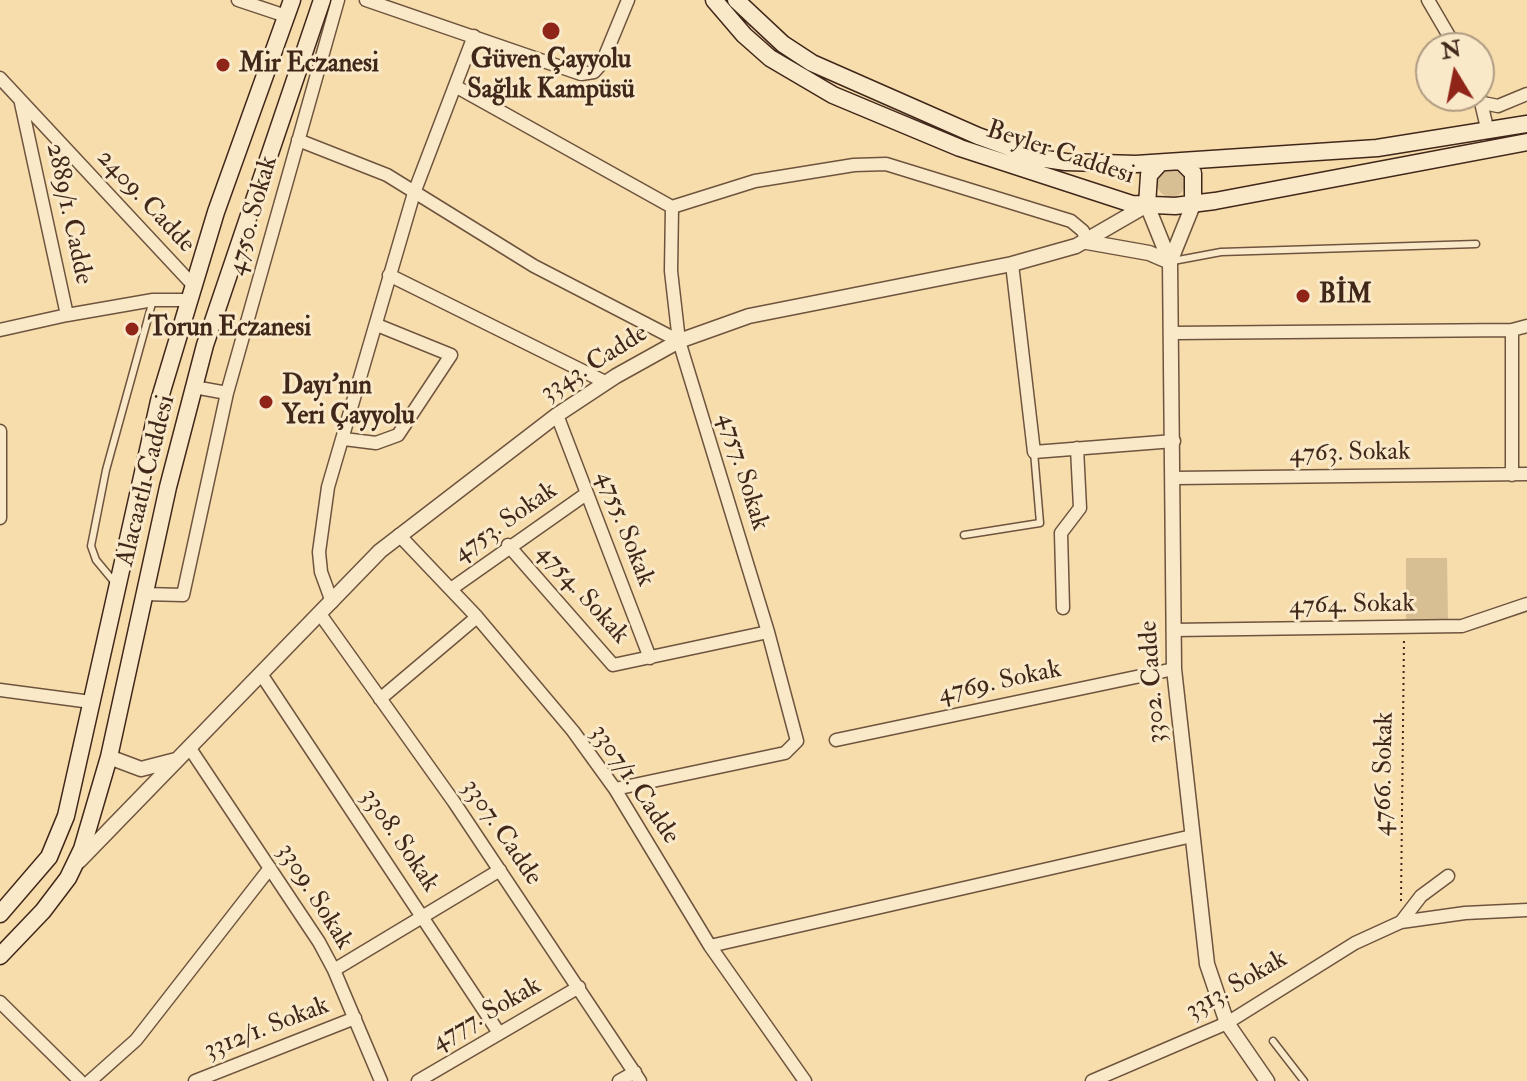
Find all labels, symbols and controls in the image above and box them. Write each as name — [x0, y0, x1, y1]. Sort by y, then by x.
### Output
marker: Güven Çayyolu Sağlık Kampüsü — [540, 20, 562, 42]
north arrow — [1415, 32, 1495, 112]
text: N — [1439, 35, 1463, 66]
place label: Güven Çayyolu Sağlık Kampüsü — [467, 45, 635, 106]
place label: Mir Eczanesi — [239, 49, 379, 81]
marker: Mir Eczanesi — [214, 56, 232, 74]
street label: Beyler Caddesi — [982, 115, 1138, 193]
street label: 2889/1. Cadde — [38, 141, 98, 287]
street label: 2409. Cadde — [89, 144, 201, 260]
street label: 4750. Sokak — [222, 153, 286, 279]
place label: BİM — [1319, 280, 1372, 312]
marker: BİM — [1294, 287, 1312, 305]
place label: Torun Eczanesi — [148, 313, 311, 345]
street label: 3343. Cadde — [536, 319, 654, 409]
marker: Torun Eczanesi — [123, 320, 141, 338]
place label: Dayı'nın Yeri Çayyolu — [282, 371, 415, 432]
street label: Alacaatlı Caddesi — [111, 392, 183, 570]
marker: Dayı'nın Yeri Çayyolu — [257, 393, 275, 411]
street label: 4757. Sokak — [709, 410, 775, 534]
street label: 4763. Sokak — [1289, 437, 1411, 471]
street label: 4755. Sokak — [588, 467, 660, 591]
street label: 4753. Sokak — [448, 476, 564, 570]
street label: 4754. Sokak — [529, 539, 635, 651]
street label: 4764. Sokak — [1289, 589, 1415, 623]
street label: 3302. Cadde — [1134, 620, 1174, 744]
street label: 4769. Sokak — [936, 655, 1064, 711]
street label: 4766. Sokak — [1368, 712, 1402, 836]
street label: 3307/1. Cadde — [583, 719, 685, 851]
street label: 3307. Cadde — [454, 774, 548, 892]
street label: 3308. Sokak — [353, 783, 445, 899]
street label: 3309. Sokak — [269, 838, 359, 956]
street label: 3313. Sokak — [1181, 944, 1293, 1028]
street label: 4777. Sokak — [427, 971, 547, 1059]
street label: 3312/1. Sokak — [200, 991, 334, 1067]

